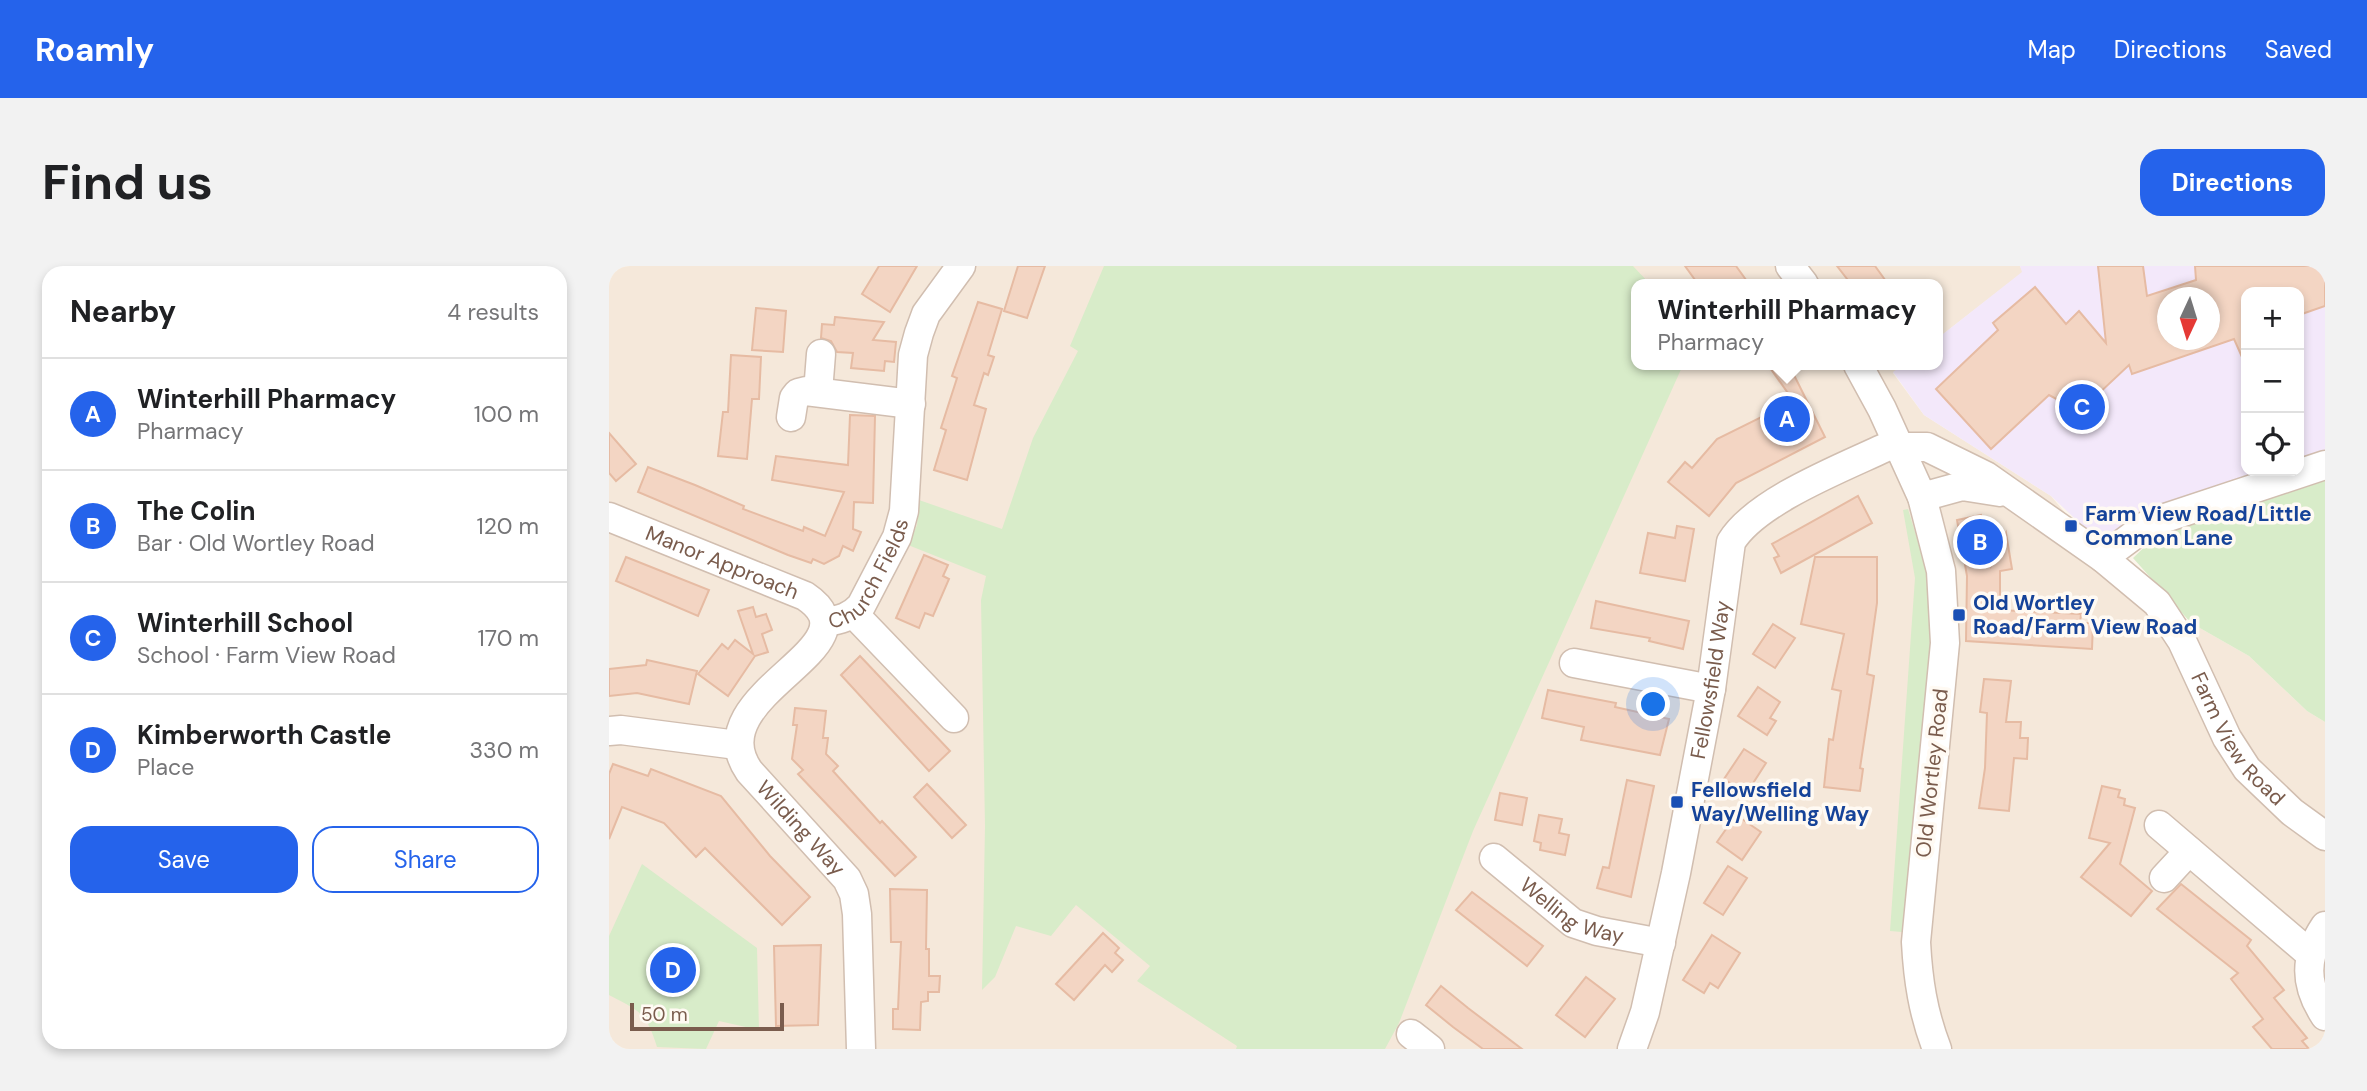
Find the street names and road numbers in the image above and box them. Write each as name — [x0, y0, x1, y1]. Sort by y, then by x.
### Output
street label: Church Fields — [825, 516, 915, 635]
street label: Manor Approach — [642, 519, 803, 606]
street label: Fellowsfield Way — [1684, 599, 1737, 761]
street label: Farm View Road — [2184, 668, 2291, 812]
street label: Old Wortley Road — [1909, 687, 1955, 859]
street label: Wilding Way — [750, 774, 852, 882]
street label: Welling Way — [1514, 871, 1626, 950]

